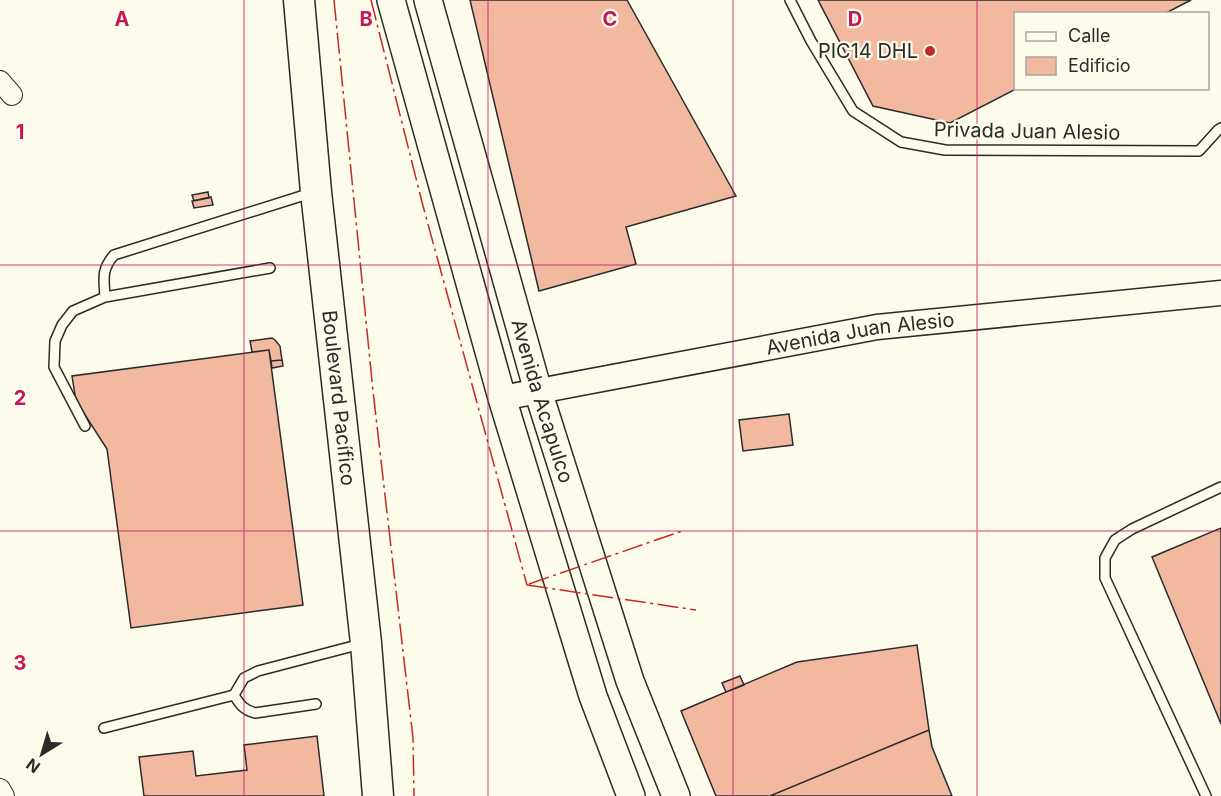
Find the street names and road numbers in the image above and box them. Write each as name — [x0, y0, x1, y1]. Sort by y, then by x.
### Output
street label: Privada Juan Alesio — [934, 117, 1120, 145]
street label: Avenida Juan Alesio — [764, 307, 955, 360]
street label: Boulevard Pacífico — [317, 309, 360, 487]
street label: Avenida Acapulco — [506, 316, 578, 486]

